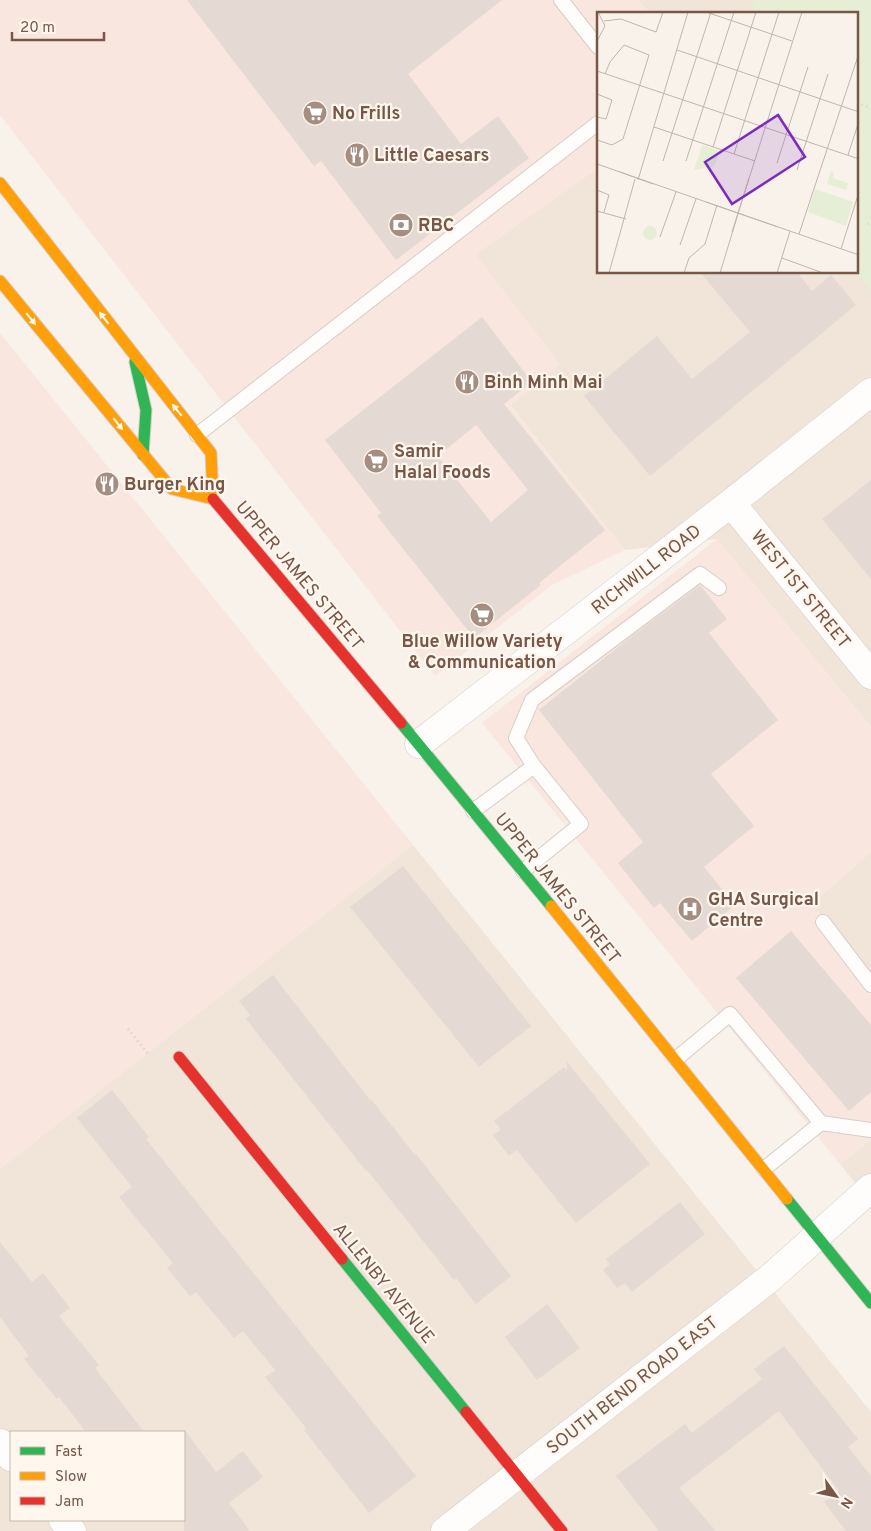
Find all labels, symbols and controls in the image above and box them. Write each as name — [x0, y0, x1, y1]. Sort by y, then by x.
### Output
scale bar — [12, 10, 105, 42]
inset map — [597, 12, 858, 274]
text: 20 m — [20, 19, 55, 38]
supermarket icon: No Frills — [302, 100, 328, 126]
place label: No Frills — [332, 103, 400, 126]
restaurant icon: Little Caesars — [344, 142, 370, 168]
place label: Little Caesars — [374, 145, 489, 168]
bank icon: RBC — [388, 212, 414, 238]
place label: RBC — [418, 215, 454, 238]
one-way arrow — [99, 311, 109, 324]
one-way arrow — [25, 313, 36, 326]
restaurant icon: Binh Minh Mai — [454, 369, 480, 395]
place label: Binh Minh Mai — [484, 372, 603, 395]
one-way arrow — [171, 404, 182, 417]
one-way arrow — [112, 418, 123, 430]
place label: Samir Halal Foods — [394, 441, 491, 485]
supermarket icon: Samir Halal Foods — [363, 448, 389, 474]
restaurant icon: Burger King — [94, 471, 120, 497]
place label: Burger King — [124, 474, 225, 497]
street label: UPPER JAMES STREET — [230, 497, 368, 655]
street label: RICHWILL ROAD — [587, 520, 707, 620]
street label: WEST 1ST STREET — [745, 526, 855, 654]
supermarket icon: Blue Willow Variety & Communication — [469, 602, 495, 628]
place label: Blue Willow Variety & Communication — [401, 631, 563, 675]
street label: UPPER JAMES STREET — [489, 809, 625, 969]
place label: GHA Surgical Centre — [708, 889, 819, 933]
hospital icon: GHA Surgical Centre — [677, 896, 703, 922]
street label: ALLENBY AVENUE — [327, 1219, 439, 1349]
street label: SOUTH BEND ROAD EAST — [543, 1312, 723, 1460]
legend — [10, 1431, 185, 1521]
text: Fast — [55, 1443, 83, 1462]
text: Slow — [55, 1468, 87, 1487]
north arrow — [811, 1471, 861, 1521]
text: Jam — [55, 1493, 84, 1512]
text: N — [836, 1493, 856, 1511]

